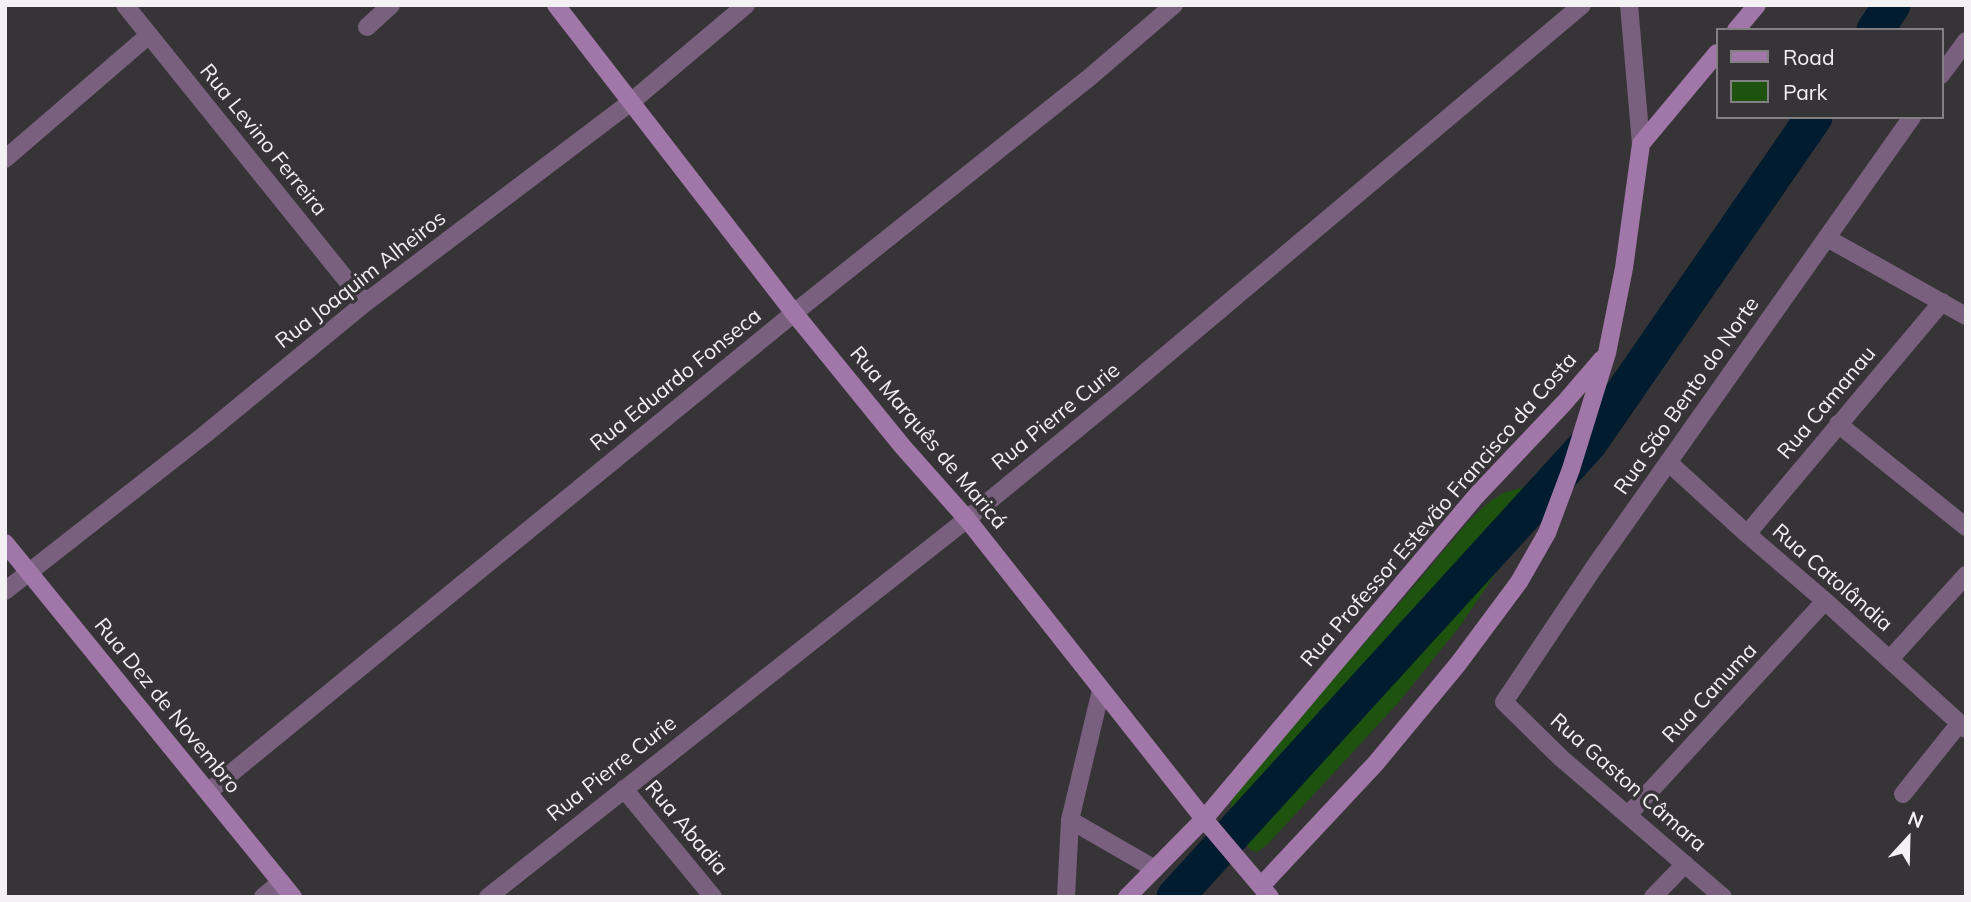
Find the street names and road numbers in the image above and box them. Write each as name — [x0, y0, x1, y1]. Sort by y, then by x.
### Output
street label: Rua Levino Ferreira — [194, 59, 332, 221]
street label: Rua Joaquim Alheiros — [271, 206, 451, 354]
street label: Rua São Bento do Norte — [1609, 292, 1765, 500]
street label: Rua Eduardo Fonseca — [586, 303, 766, 457]
street label: Rua Marquês de Maricá — [844, 342, 1012, 534]
street label: Rua Camanau — [1773, 342, 1881, 464]
street label: Rua Professor Estevão Francisco da Costa — [1296, 348, 1582, 672]
street label: Rua Pierre Curie — [987, 358, 1125, 476]
street label: Rua Catolândia — [1767, 519, 1897, 637]
street label: Rua Dez de Novembro — [89, 613, 245, 799]
street label: Rua Canuma — [1658, 638, 1762, 748]
street label: Rua Gaston Câmara — [1545, 708, 1711, 858]
street label: Rua Pierre Curie — [542, 711, 682, 827]
street label: Rua Abadia — [639, 776, 733, 880]

